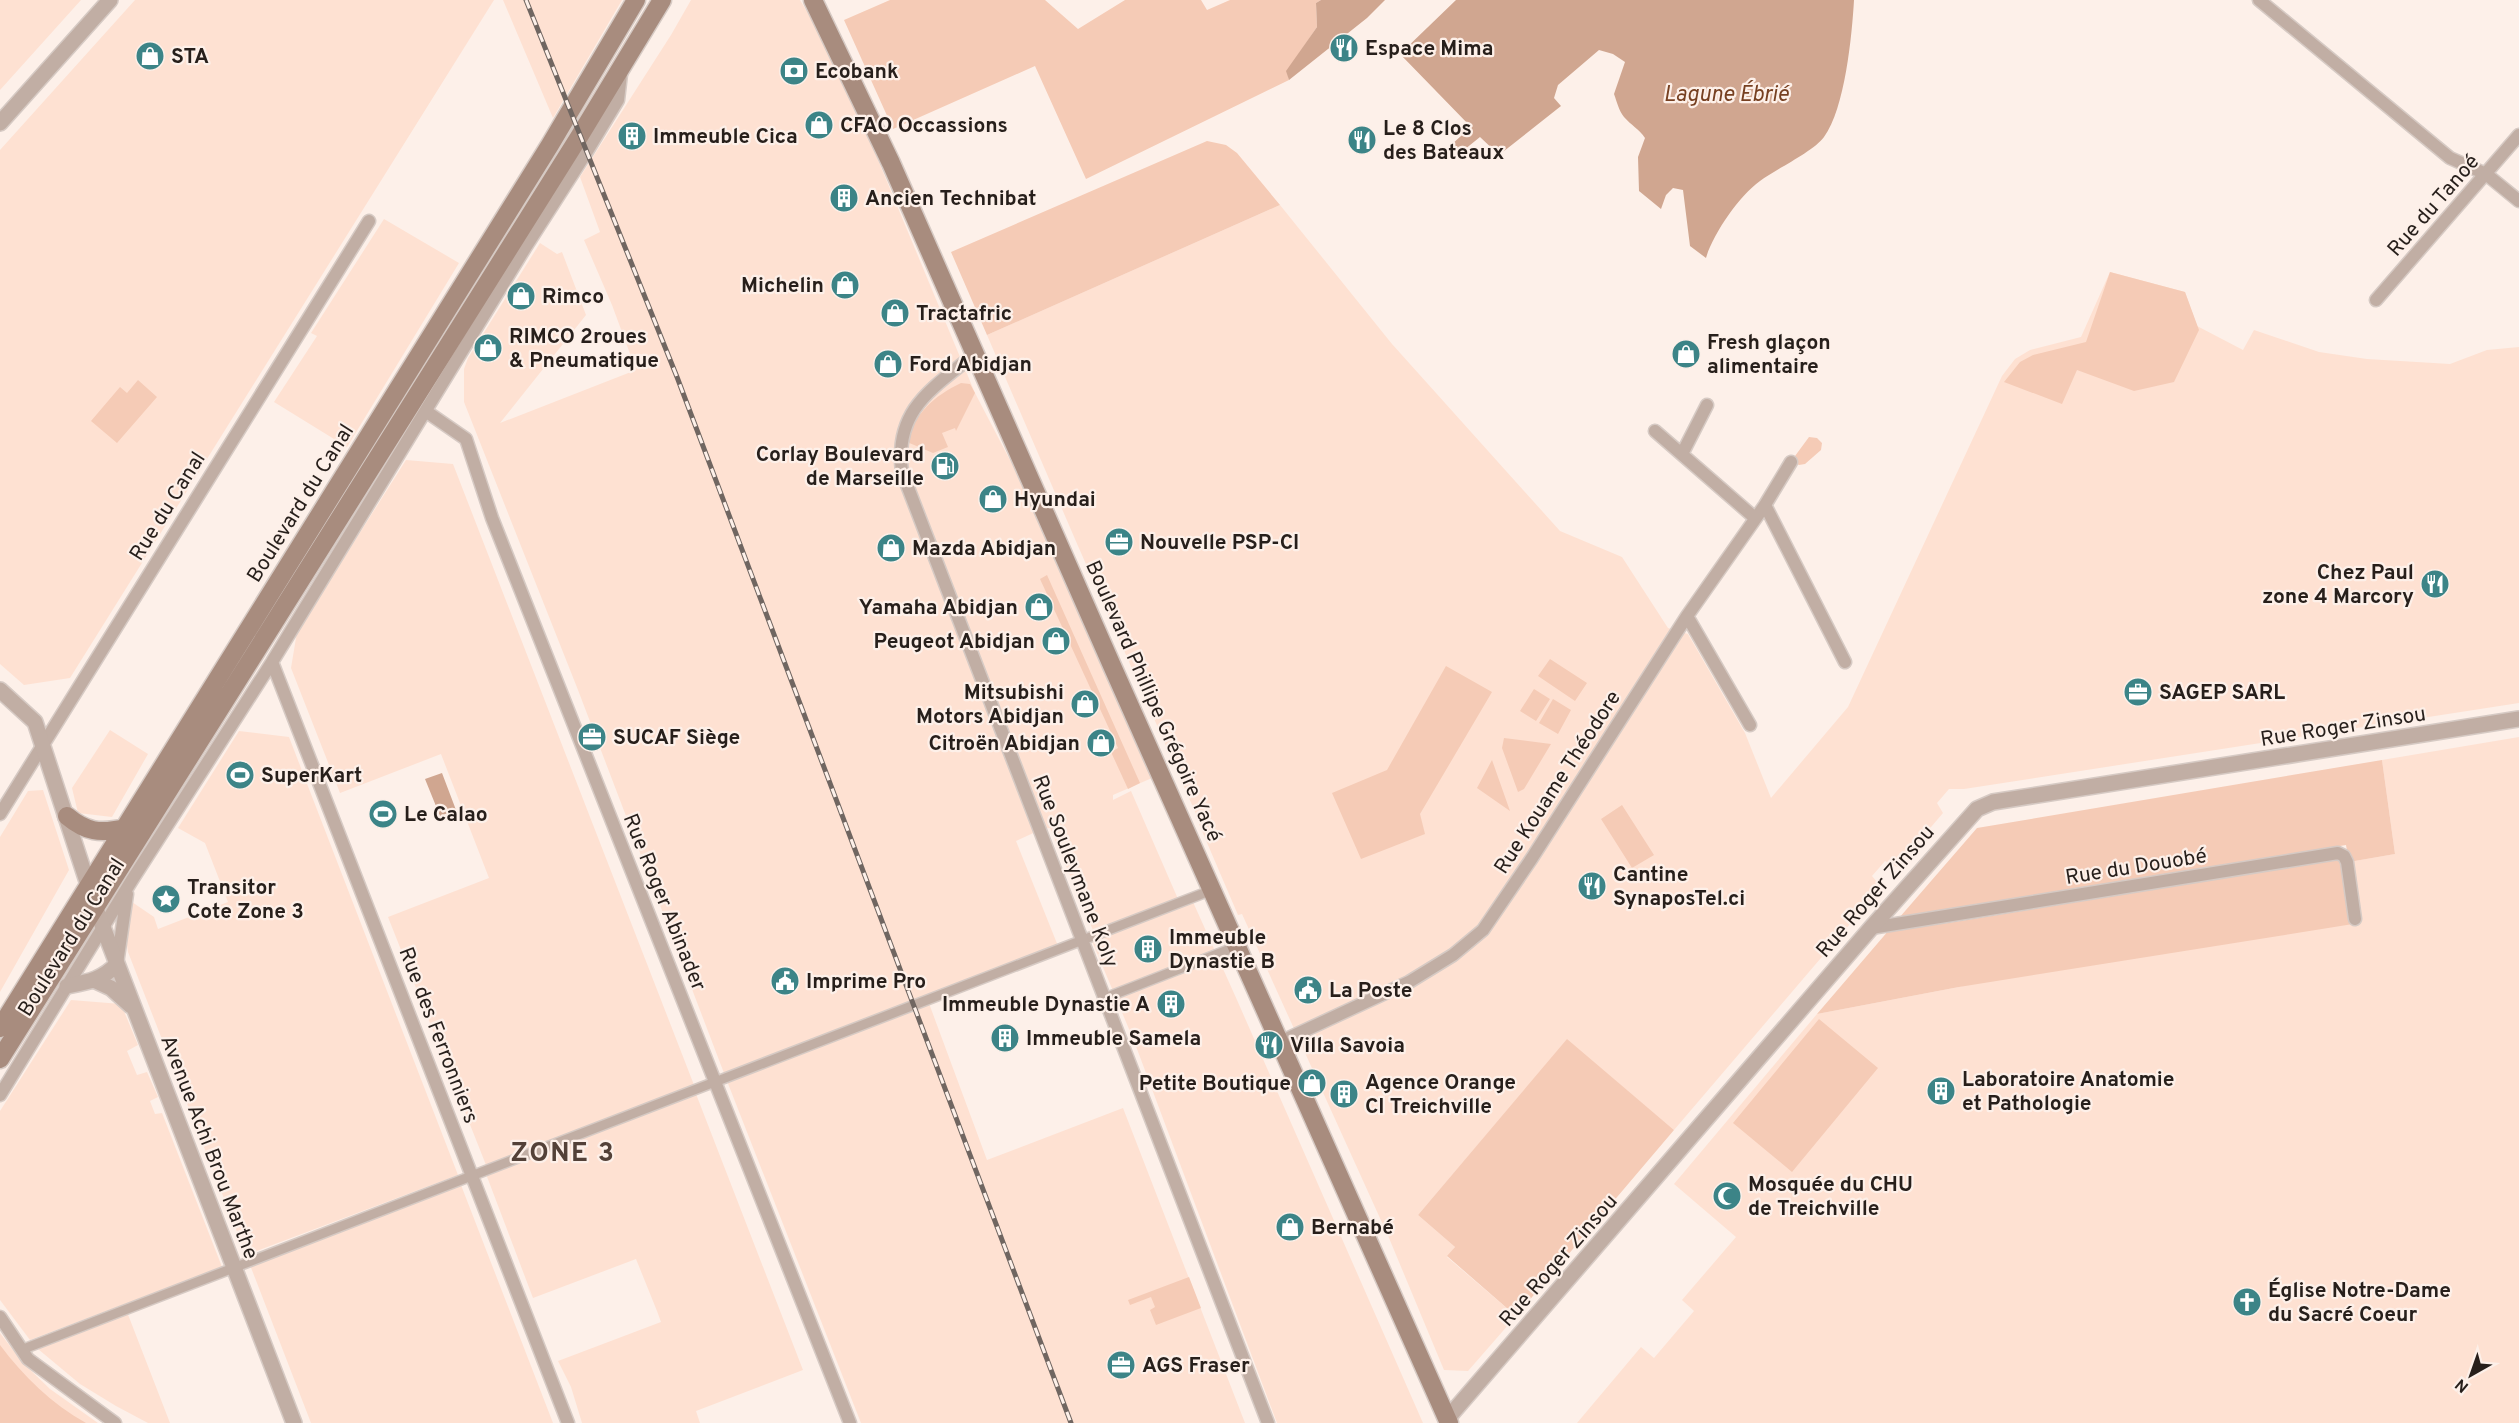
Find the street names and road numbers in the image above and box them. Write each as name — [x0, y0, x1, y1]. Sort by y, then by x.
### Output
street label: Rue du Tanoé — [2382, 149, 2486, 263]
street label: Boulevard du Canal — [242, 420, 361, 588]
street label: Rue du Canal — [124, 447, 212, 566]
street label: Boulevard Phillipe Grégoire Yacé — [1078, 557, 1227, 847]
street label: Rue Kouame Théodore — [1489, 686, 1628, 880]
street label: Rue Roger Zinsou — [2258, 701, 2428, 754]
street label: Rue Souleymane Koly — [1025, 771, 1124, 972]
street label: Rue Roger Abinader — [616, 810, 711, 995]
street label: Rue Roger Zinsou — [1811, 820, 1941, 964]
street label: Rue du Douobé — [2064, 843, 2209, 892]
street label: Boulevard du Canal — [13, 854, 132, 1022]
street label: Rue des Ferronniers — [392, 944, 484, 1128]
street label: Avenue Achi Brou Marthe — [153, 1032, 264, 1263]
street label: Rue Roger Zinsou — [1494, 1189, 1624, 1333]

